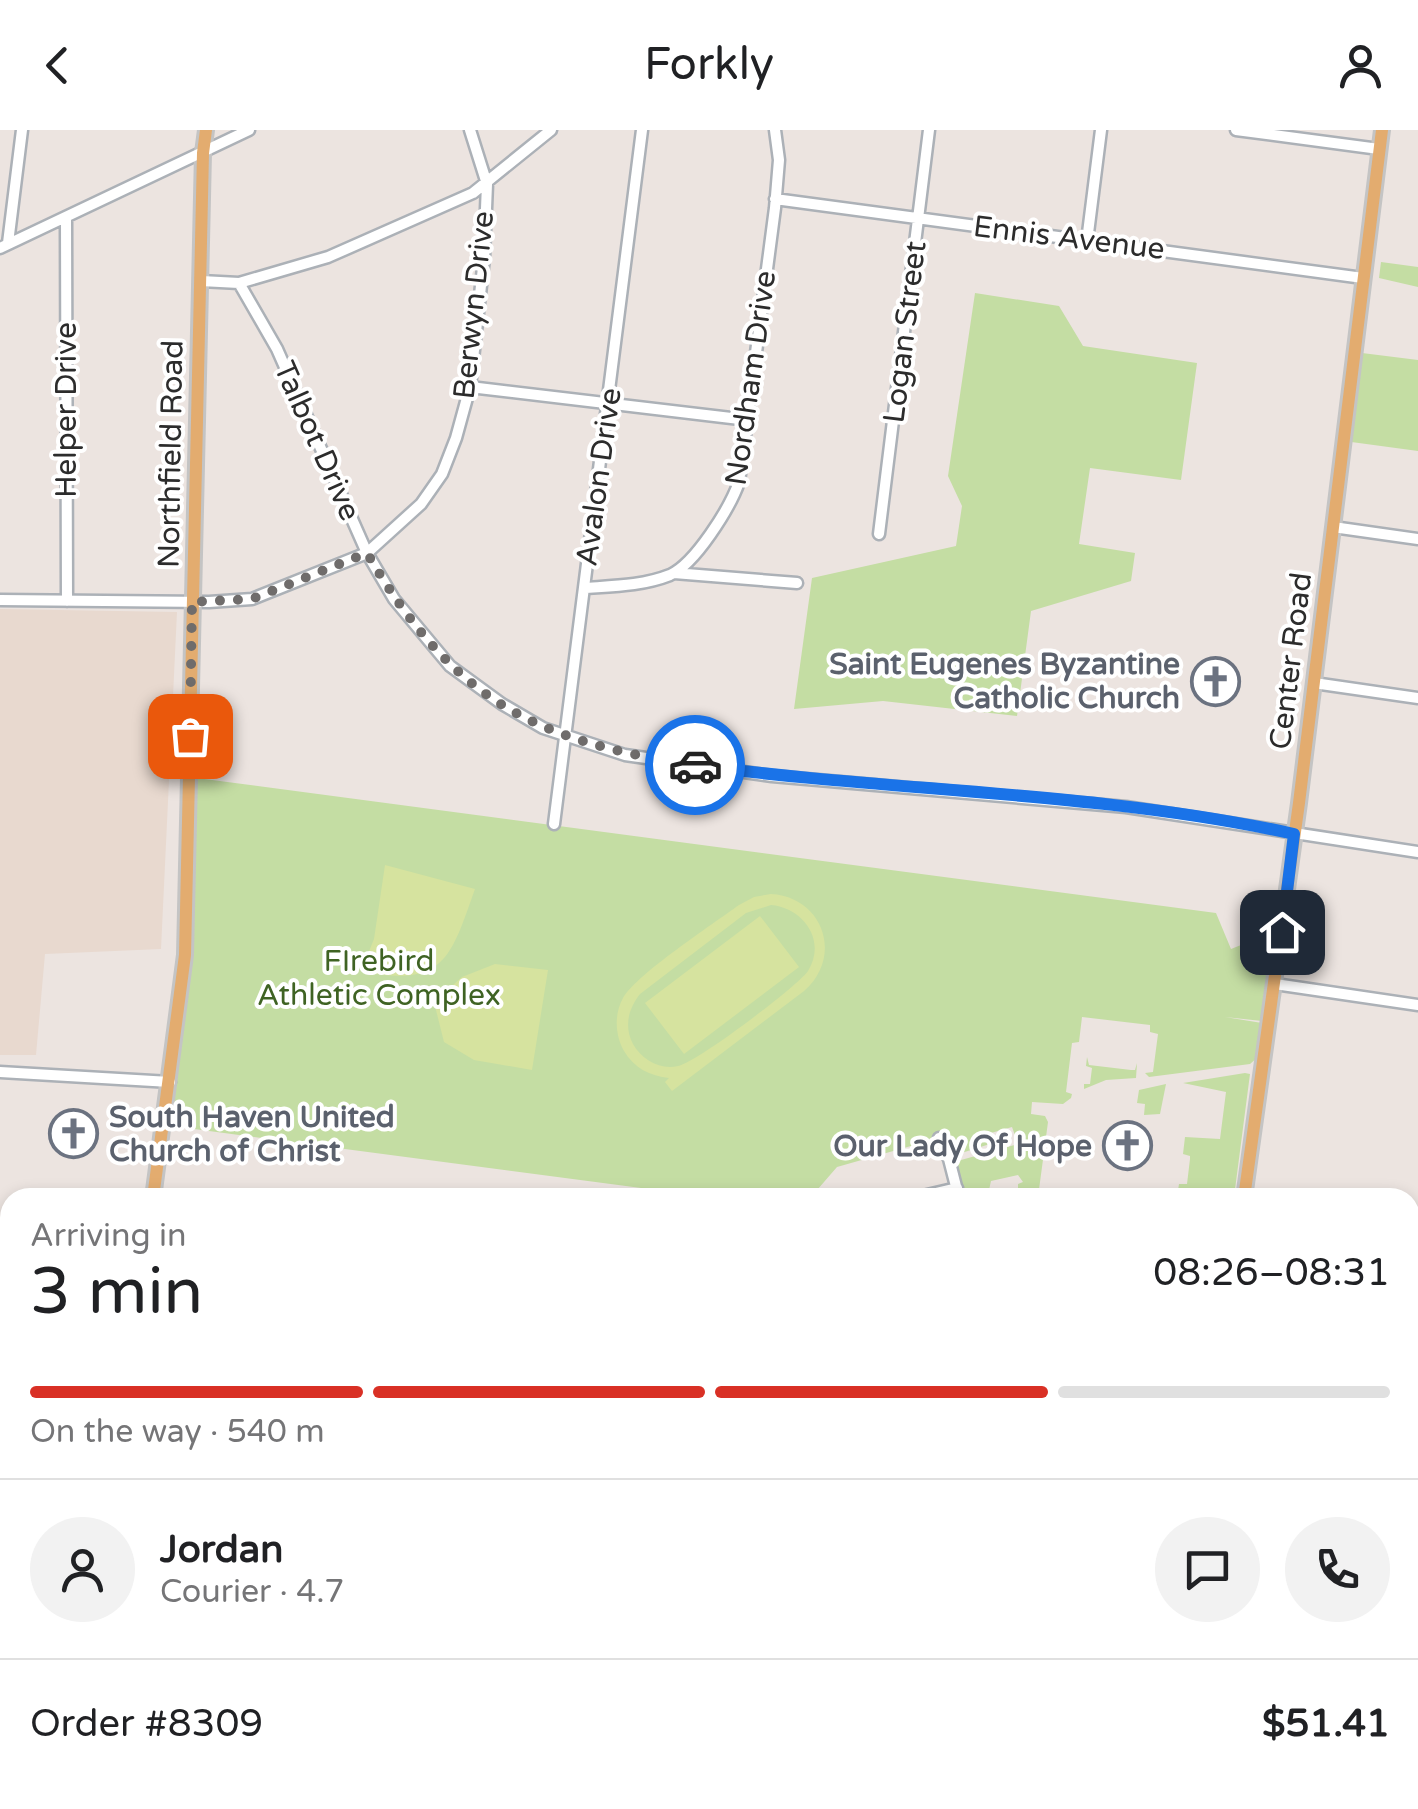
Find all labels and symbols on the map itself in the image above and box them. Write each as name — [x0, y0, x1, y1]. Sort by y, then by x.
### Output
street label: Ennis Avenue — [971, 208, 1167, 268]
street label: Berwyn Drive — [446, 209, 502, 401]
street label: Logan Street — [875, 239, 935, 425]
street label: Nordham Drive — [718, 268, 784, 488]
street label: Helper Drive — [48, 322, 85, 498]
street label: Northfield Road — [151, 339, 191, 569]
street label: Talbot Drive — [265, 356, 369, 526]
street label: Avalon Drive — [568, 386, 630, 568]
street label: Center Road — [1262, 570, 1320, 752]
place label: Saint Eugenes Byzantine Catholic Church — [829, 646, 1180, 717]
church icon: Saint Eugenes Byzantine Catholic Church — [1189, 655, 1241, 707]
pin — [148, 694, 233, 779]
courier — [645, 715, 745, 815]
pin — [1240, 890, 1325, 975]
park label: FIrebird Athletic Complex — [257, 943, 501, 1014]
place label: South Haven United Church of Christ — [109, 1099, 395, 1170]
church icon: South Haven United Church of Christ — [48, 1108, 100, 1160]
church icon: Our Lady Of Hope — [1101, 1120, 1153, 1172]
place label: Our Lady Of Hope — [833, 1128, 1092, 1165]

